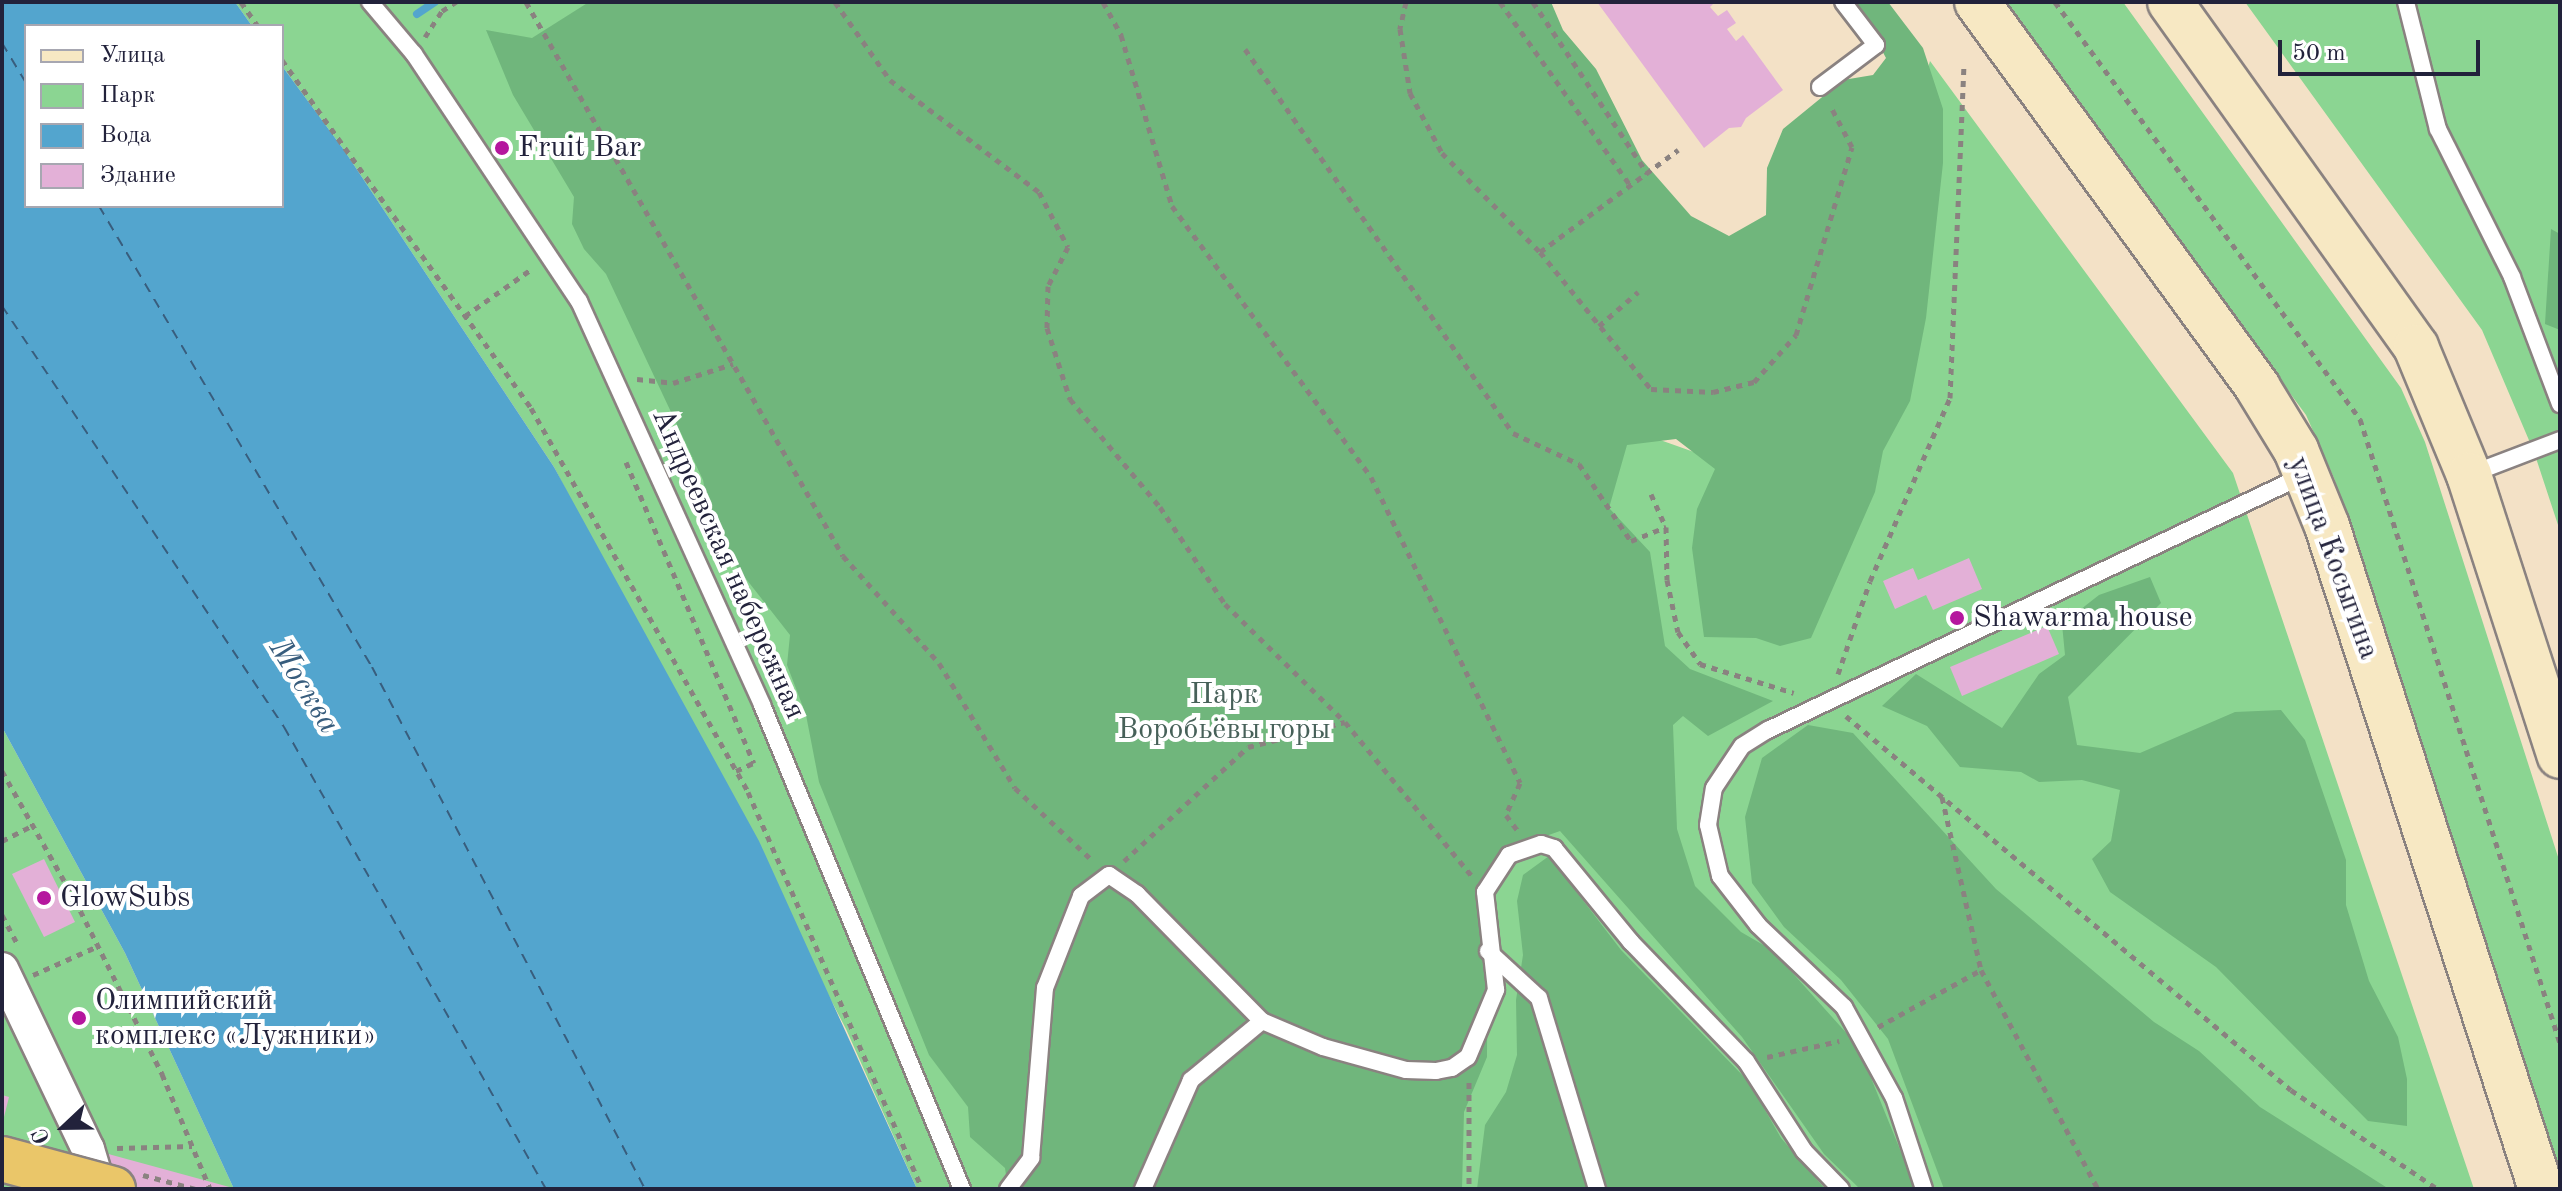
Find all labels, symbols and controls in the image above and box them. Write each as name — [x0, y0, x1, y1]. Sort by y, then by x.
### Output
legend — [24, 24, 284, 208]
scale bar — [2282, 24, 2484, 74]
text: 50 m — [2292, 42, 2346, 66]
text: Улица — [100, 44, 165, 68]
text: Парк — [100, 84, 155, 108]
text: Вода — [100, 124, 151, 148]
place label: Fruit Bar — [518, 130, 641, 166]
marker: Fruit Bar — [493, 139, 511, 157]
text: Здание — [100, 164, 176, 188]
street label: Андреевская набережная — [643, 403, 813, 725]
street label: улица Косыгина — [2280, 451, 2386, 665]
place label: Shawarma house — [1973, 600, 2193, 636]
marker: Shawarma house — [1948, 609, 1966, 627]
water label: Москва — [259, 632, 347, 742]
park label: Парк Воробьёвы горы — [1118, 677, 1330, 748]
place label: GlowSubs — [60, 880, 190, 916]
marker: GlowSubs — [35, 889, 53, 907]
place label: Олимпийский комплекс «Лужники» — [95, 983, 377, 1054]
marker: Олимпийский комплекс «Лужники» — [70, 1009, 88, 1027]
north arrow — [24, 1087, 104, 1167]
text: С — [29, 1125, 55, 1147]

